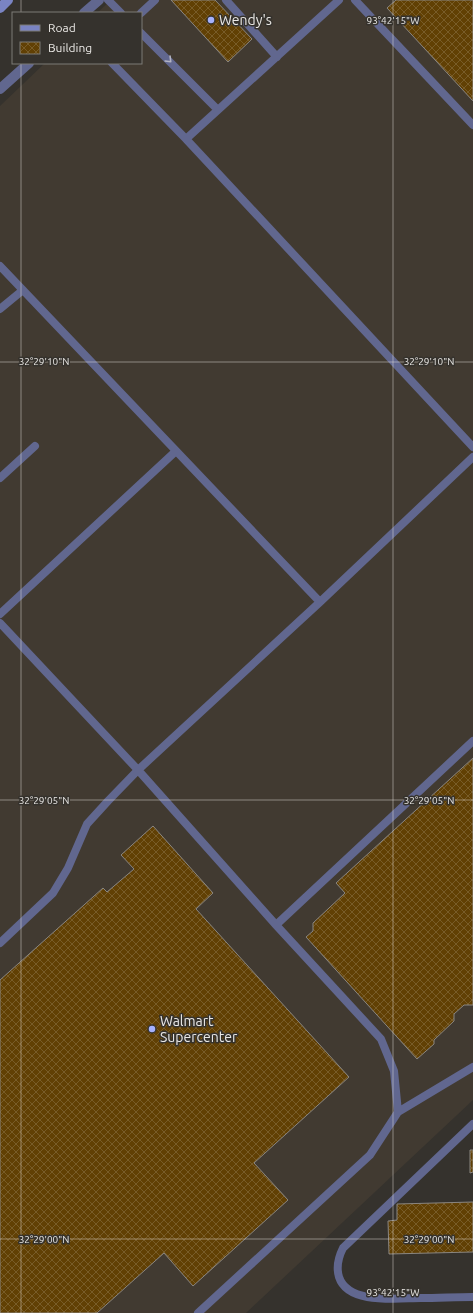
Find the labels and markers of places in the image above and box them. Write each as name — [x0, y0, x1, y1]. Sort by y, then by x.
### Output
place label: Wendy's — [219, 12, 272, 28]
marker: Wendy's — [206, 15, 216, 25]
place label: Walmart Supercenter — [160, 1013, 238, 1045]
marker: Walmart Supercenter — [147, 1024, 157, 1034]

